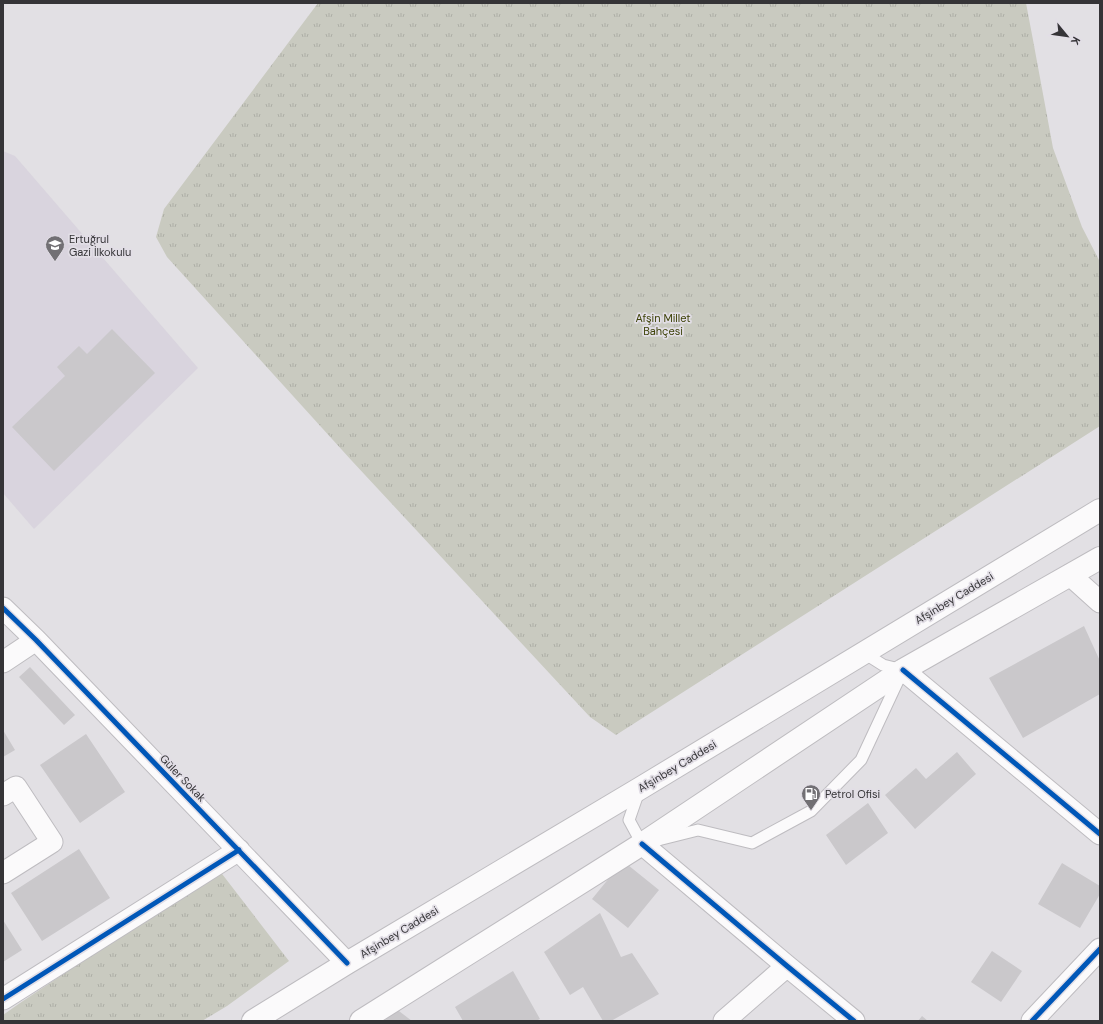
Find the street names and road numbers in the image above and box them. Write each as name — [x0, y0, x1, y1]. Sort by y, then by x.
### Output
street label: Afşinbey Caddesi — [912, 569, 996, 627]
street label: Afşinbey Caddesi — [635, 737, 719, 795]
street label: Güler Sokak — [157, 751, 209, 805]
street label: Afşinbey Caddesi — [357, 903, 441, 961]

